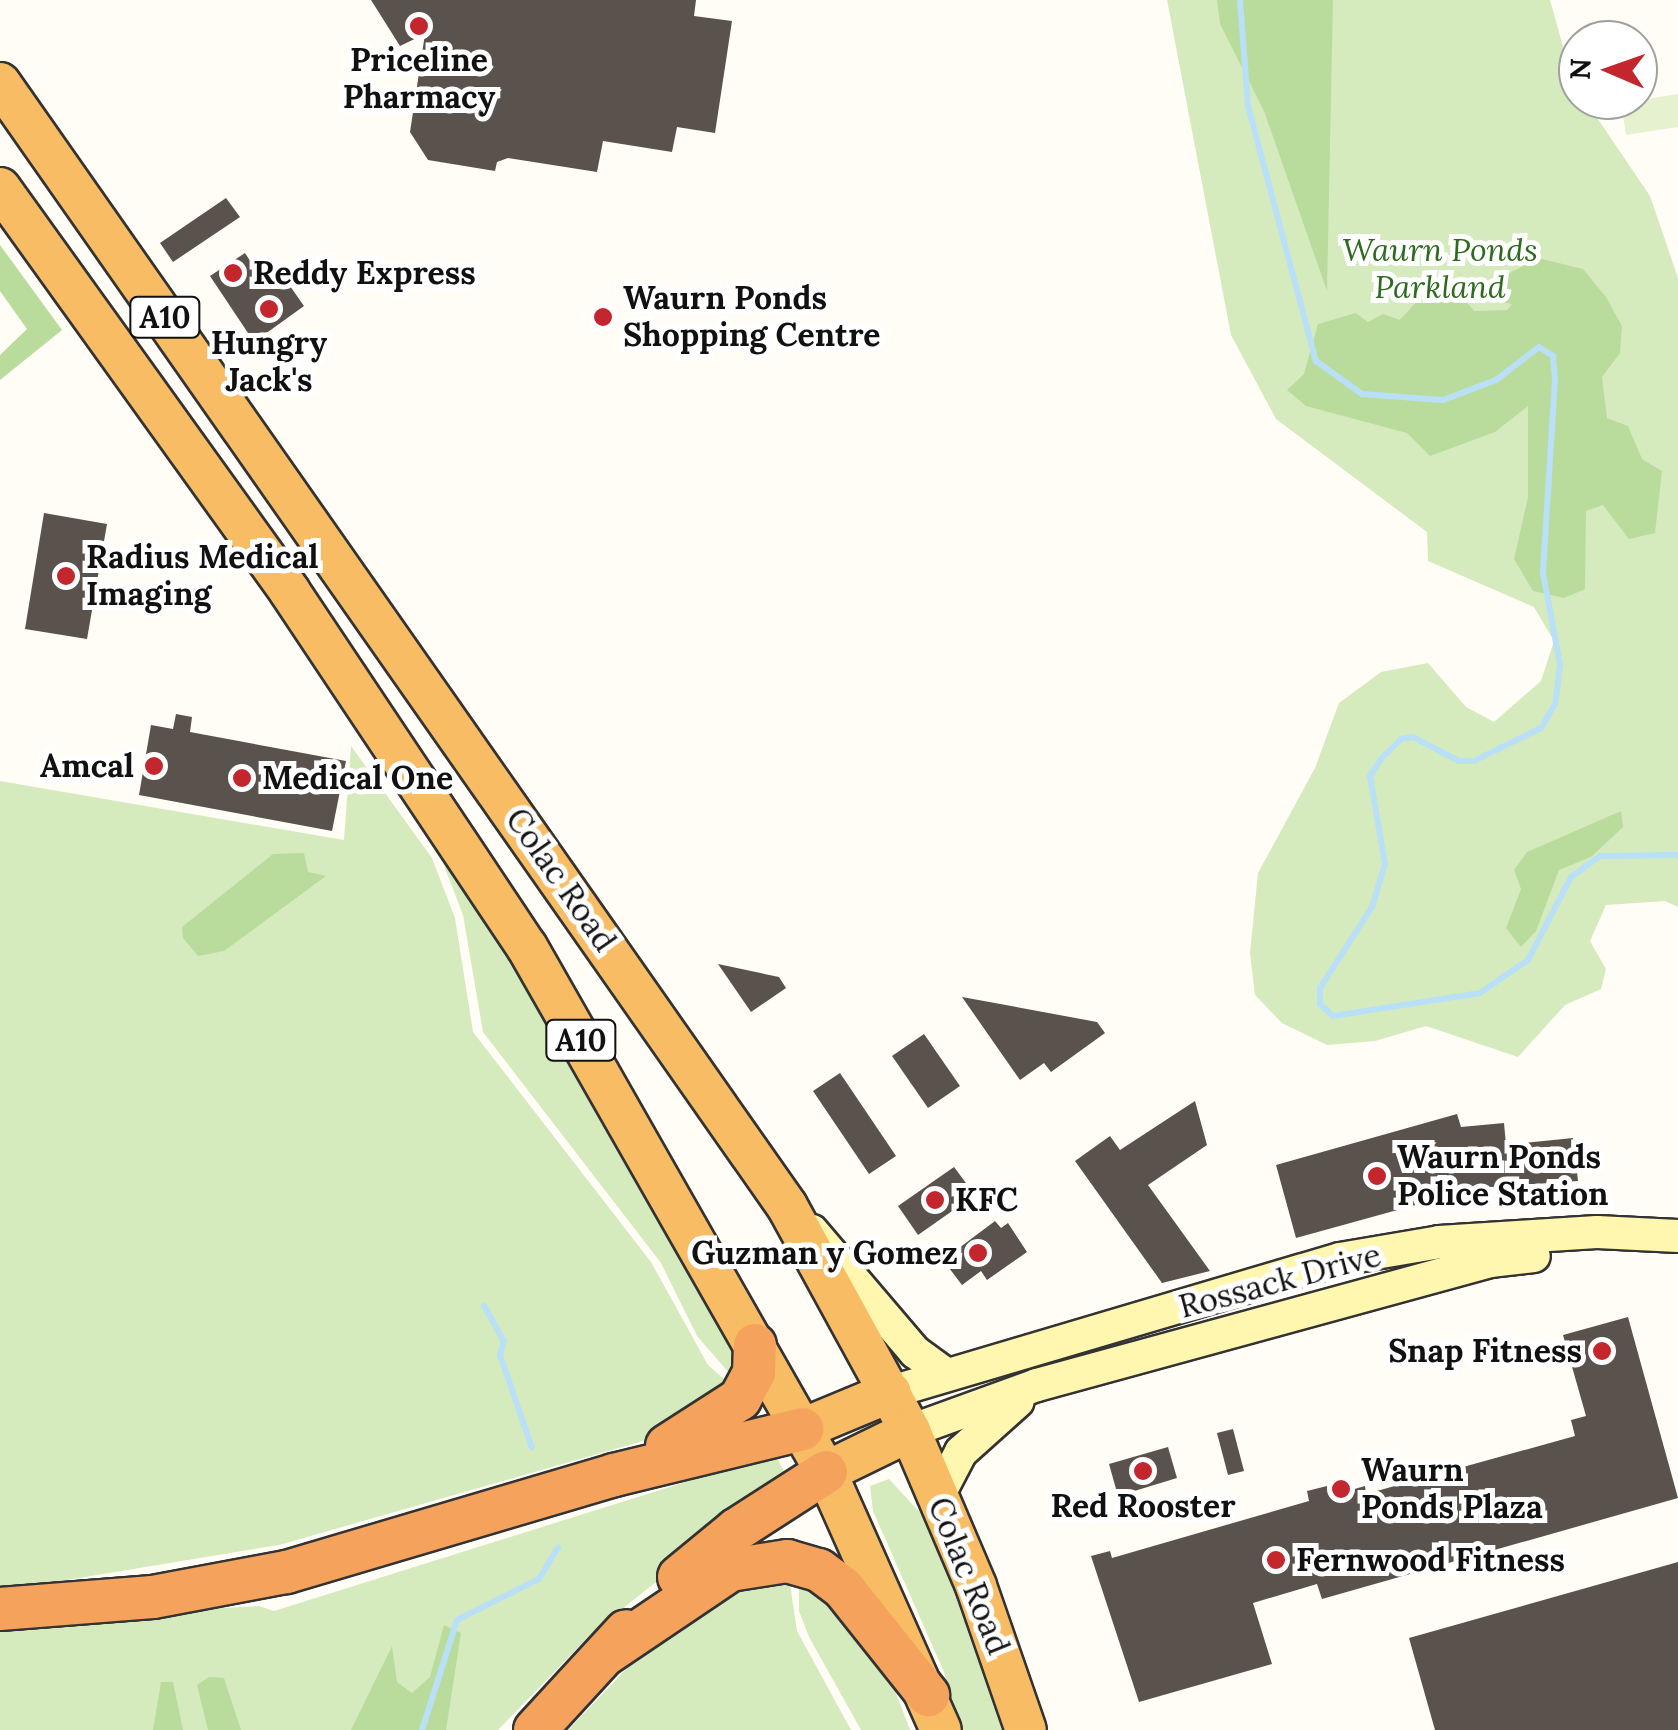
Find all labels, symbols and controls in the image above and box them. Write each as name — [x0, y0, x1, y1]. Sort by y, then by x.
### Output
marker: Priceline Pharmacy — [408, 15, 430, 37]
north arrow — [1558, 20, 1658, 120]
place label: Priceline Pharmacy — [343, 42, 495, 117]
text: N — [1562, 58, 1598, 80]
park label: Waurn Ponds Parkland — [1342, 232, 1538, 307]
place label: Reddy Express — [253, 254, 476, 292]
marker: Reddy Express — [222, 262, 244, 284]
place label: Waurn Ponds Shopping Centre — [623, 280, 881, 355]
road number: A10 — [128, 292, 202, 342]
marker: Hungry Jack's — [258, 298, 280, 320]
marker: Waurn Ponds Shopping Centre — [592, 306, 614, 328]
place label: Hungry Jack's — [211, 325, 327, 400]
place label: Radius Medical Imaging — [86, 539, 318, 614]
marker: Radius Medical Imaging — [55, 565, 77, 587]
place label: Amcal — [40, 747, 134, 785]
marker: Amcal — [143, 755, 165, 777]
place label: Medical One — [262, 759, 453, 797]
marker: Medical One — [231, 767, 253, 789]
street label: Colac Road — [498, 801, 624, 959]
road number: A10 — [544, 1015, 618, 1065]
place label: Waurn Ponds Police Station — [1397, 1139, 1609, 1214]
marker: Waurn Ponds Police Station — [1366, 1165, 1388, 1187]
place label: KFC — [955, 1181, 1018, 1219]
marker: KFC — [924, 1189, 946, 1211]
place label: Guzman y Gomez — [691, 1234, 958, 1272]
street label: Rossack Drive — [1175, 1236, 1385, 1326]
marker: Guzman y Gomez — [967, 1242, 989, 1264]
place label: Snap Fitness — [1388, 1332, 1582, 1370]
marker: Snap Fitness — [1591, 1340, 1613, 1362]
place label: Waurn Ponds Plaza — [1361, 1452, 1543, 1527]
marker: Red Rooster — [1132, 1460, 1154, 1482]
marker: Waurn Ponds Plaza — [1330, 1478, 1352, 1500]
place label: Red Rooster — [1050, 1487, 1236, 1525]
street label: Colac Road — [920, 1492, 1018, 1660]
place label: Fernwood Fitness — [1296, 1541, 1565, 1579]
marker: Fernwood Fitness — [1265, 1549, 1287, 1571]

